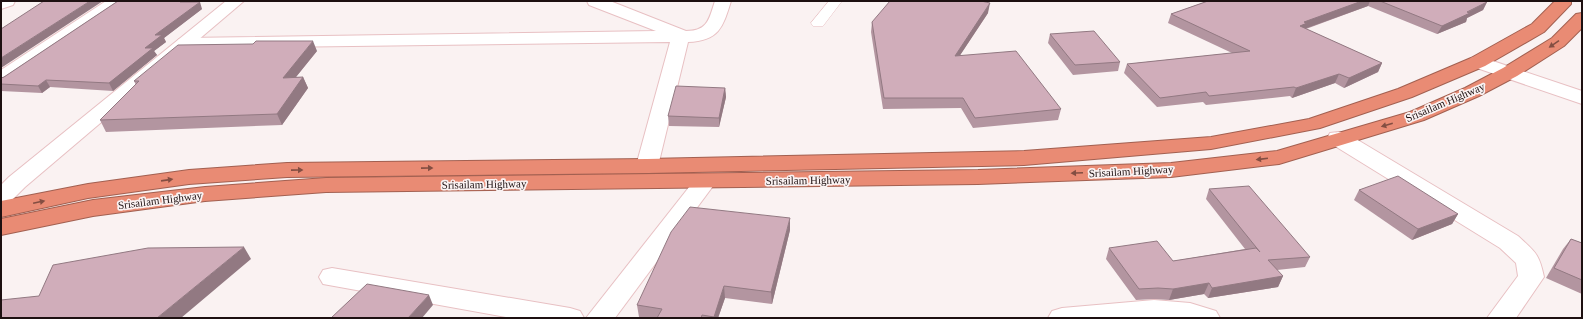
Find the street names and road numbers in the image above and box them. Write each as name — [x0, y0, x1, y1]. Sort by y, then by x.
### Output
street label: Srisailam Highway — [1404, 80, 1487, 124]
street label: Srisailam Highway — [1088, 163, 1174, 179]
street label: Srisailam Highway — [766, 173, 851, 187]
street label: Srisailam Highway — [442, 177, 527, 191]
street label: Srisailam Highway — [117, 189, 203, 211]

